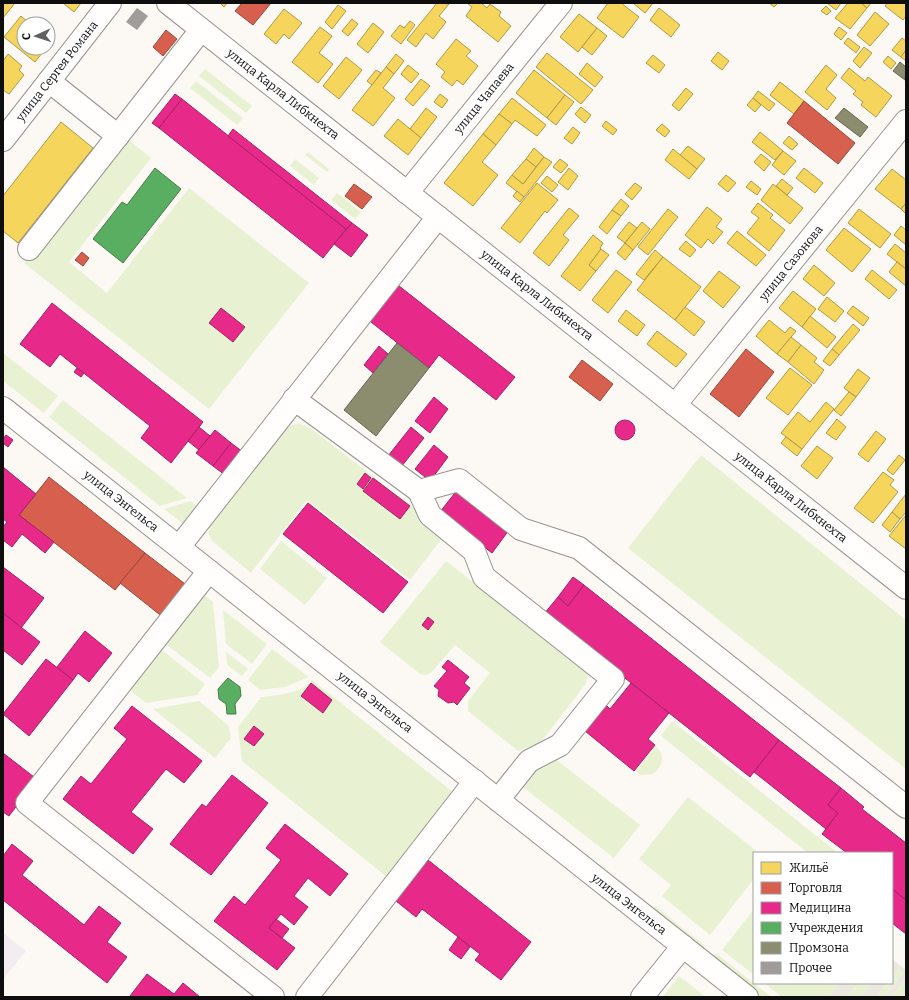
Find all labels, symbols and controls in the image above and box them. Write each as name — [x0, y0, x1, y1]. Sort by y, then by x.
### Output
north arrow — [16, 16, 56, 56]
street label: улица Сергея Романа — [13, 18, 101, 124]
street label: улица Карла Либкнехта — [223, 45, 342, 142]
street label: улица Чапаева — [451, 60, 517, 137]
street label: улица Сазонова — [756, 222, 826, 304]
street label: улица Карла Либкнехта — [477, 246, 596, 343]
street label: улица Карла Либкнехта — [731, 448, 850, 545]
street label: улица Энгельса — [80, 467, 161, 535]
street label: улица Энгельса — [334, 668, 415, 736]
legend — [753, 852, 893, 984]
text: Жильё — [789, 861, 829, 875]
street label: улица Энгельса — [588, 870, 669, 938]
text: Торговля — [789, 881, 843, 895]
text: Медицина — [789, 901, 852, 915]
text: Учреждения — [789, 921, 864, 935]
text: Промзона — [789, 941, 849, 955]
text: Прочее — [789, 961, 832, 975]

